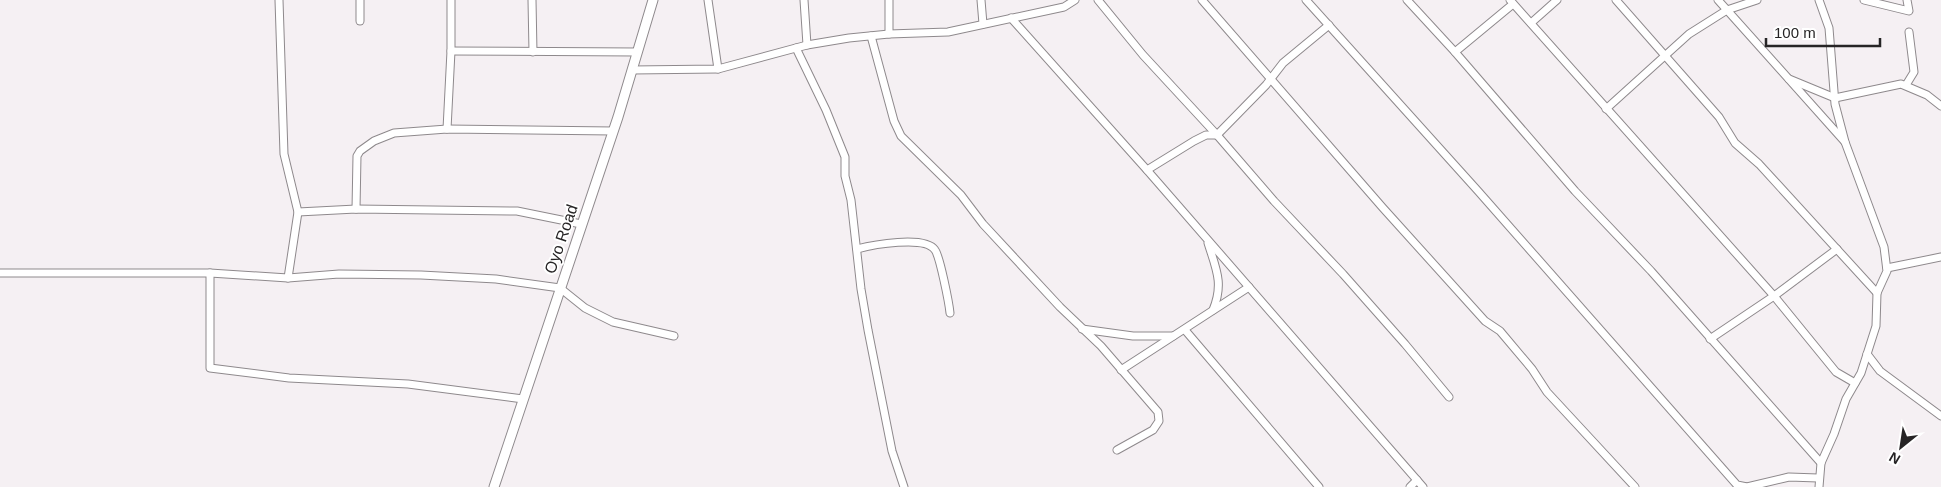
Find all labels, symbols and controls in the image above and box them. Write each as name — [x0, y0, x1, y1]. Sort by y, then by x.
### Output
scale bar — [1766, 15, 1880, 47]
text: 100 m — [1774, 24, 1816, 41]
street label: Oyo Road — [541, 202, 581, 276]
north arrow — [1876, 422, 1926, 472]
text: N — [1886, 449, 1903, 468]

